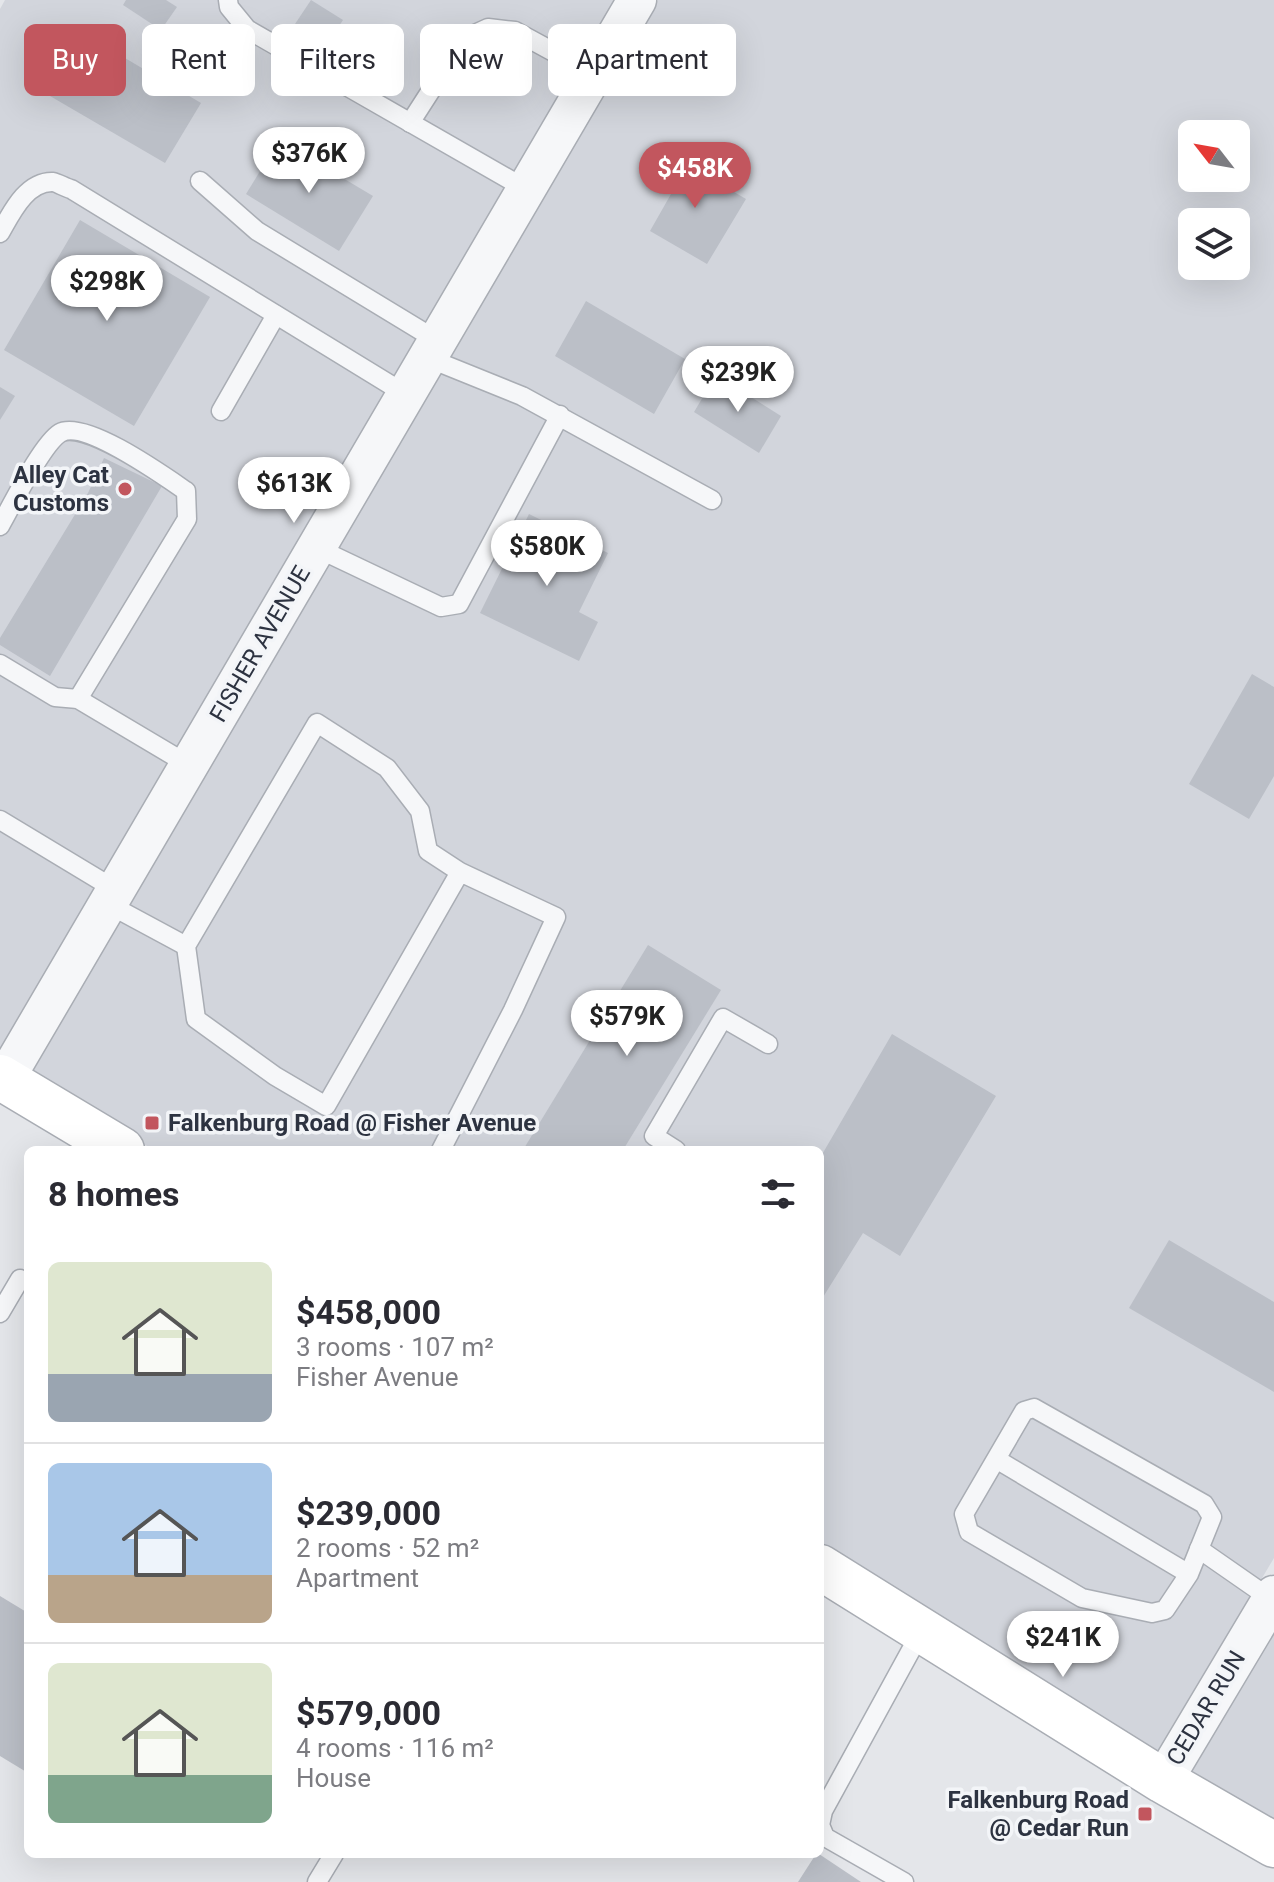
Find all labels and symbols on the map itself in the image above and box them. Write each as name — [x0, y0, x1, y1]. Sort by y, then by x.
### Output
north arrow — [1178, 120, 1250, 192]
pin: $376K — [253, 127, 365, 195]
pin: $458K — [639, 142, 751, 210]
pin: $298K — [51, 255, 163, 323]
pin: $239K — [682, 346, 794, 414]
pin: $613K — [238, 457, 350, 525]
place label: Alley Cat Customs — [13, 461, 109, 517]
marker: Alley Cat Customs — [116, 480, 134, 498]
pin: $580K — [491, 520, 603, 588]
street label: FISHER AVENUE — [204, 561, 316, 727]
pin: $579K — [571, 990, 683, 1058]
place label: Falkenburg Road @ Fisher Avenue — [168, 1109, 536, 1137]
marker: Falkenburg Road @ Fisher Avenue — [143, 1114, 161, 1132]
pin: $241K — [1007, 1611, 1119, 1679]
street label: CEDAR RUN — [1161, 1646, 1251, 1770]
place label: Falkenburg Road @ Cedar Run — [948, 1786, 1129, 1842]
marker: Falkenburg Road @ Cedar Run — [1136, 1805, 1154, 1823]

